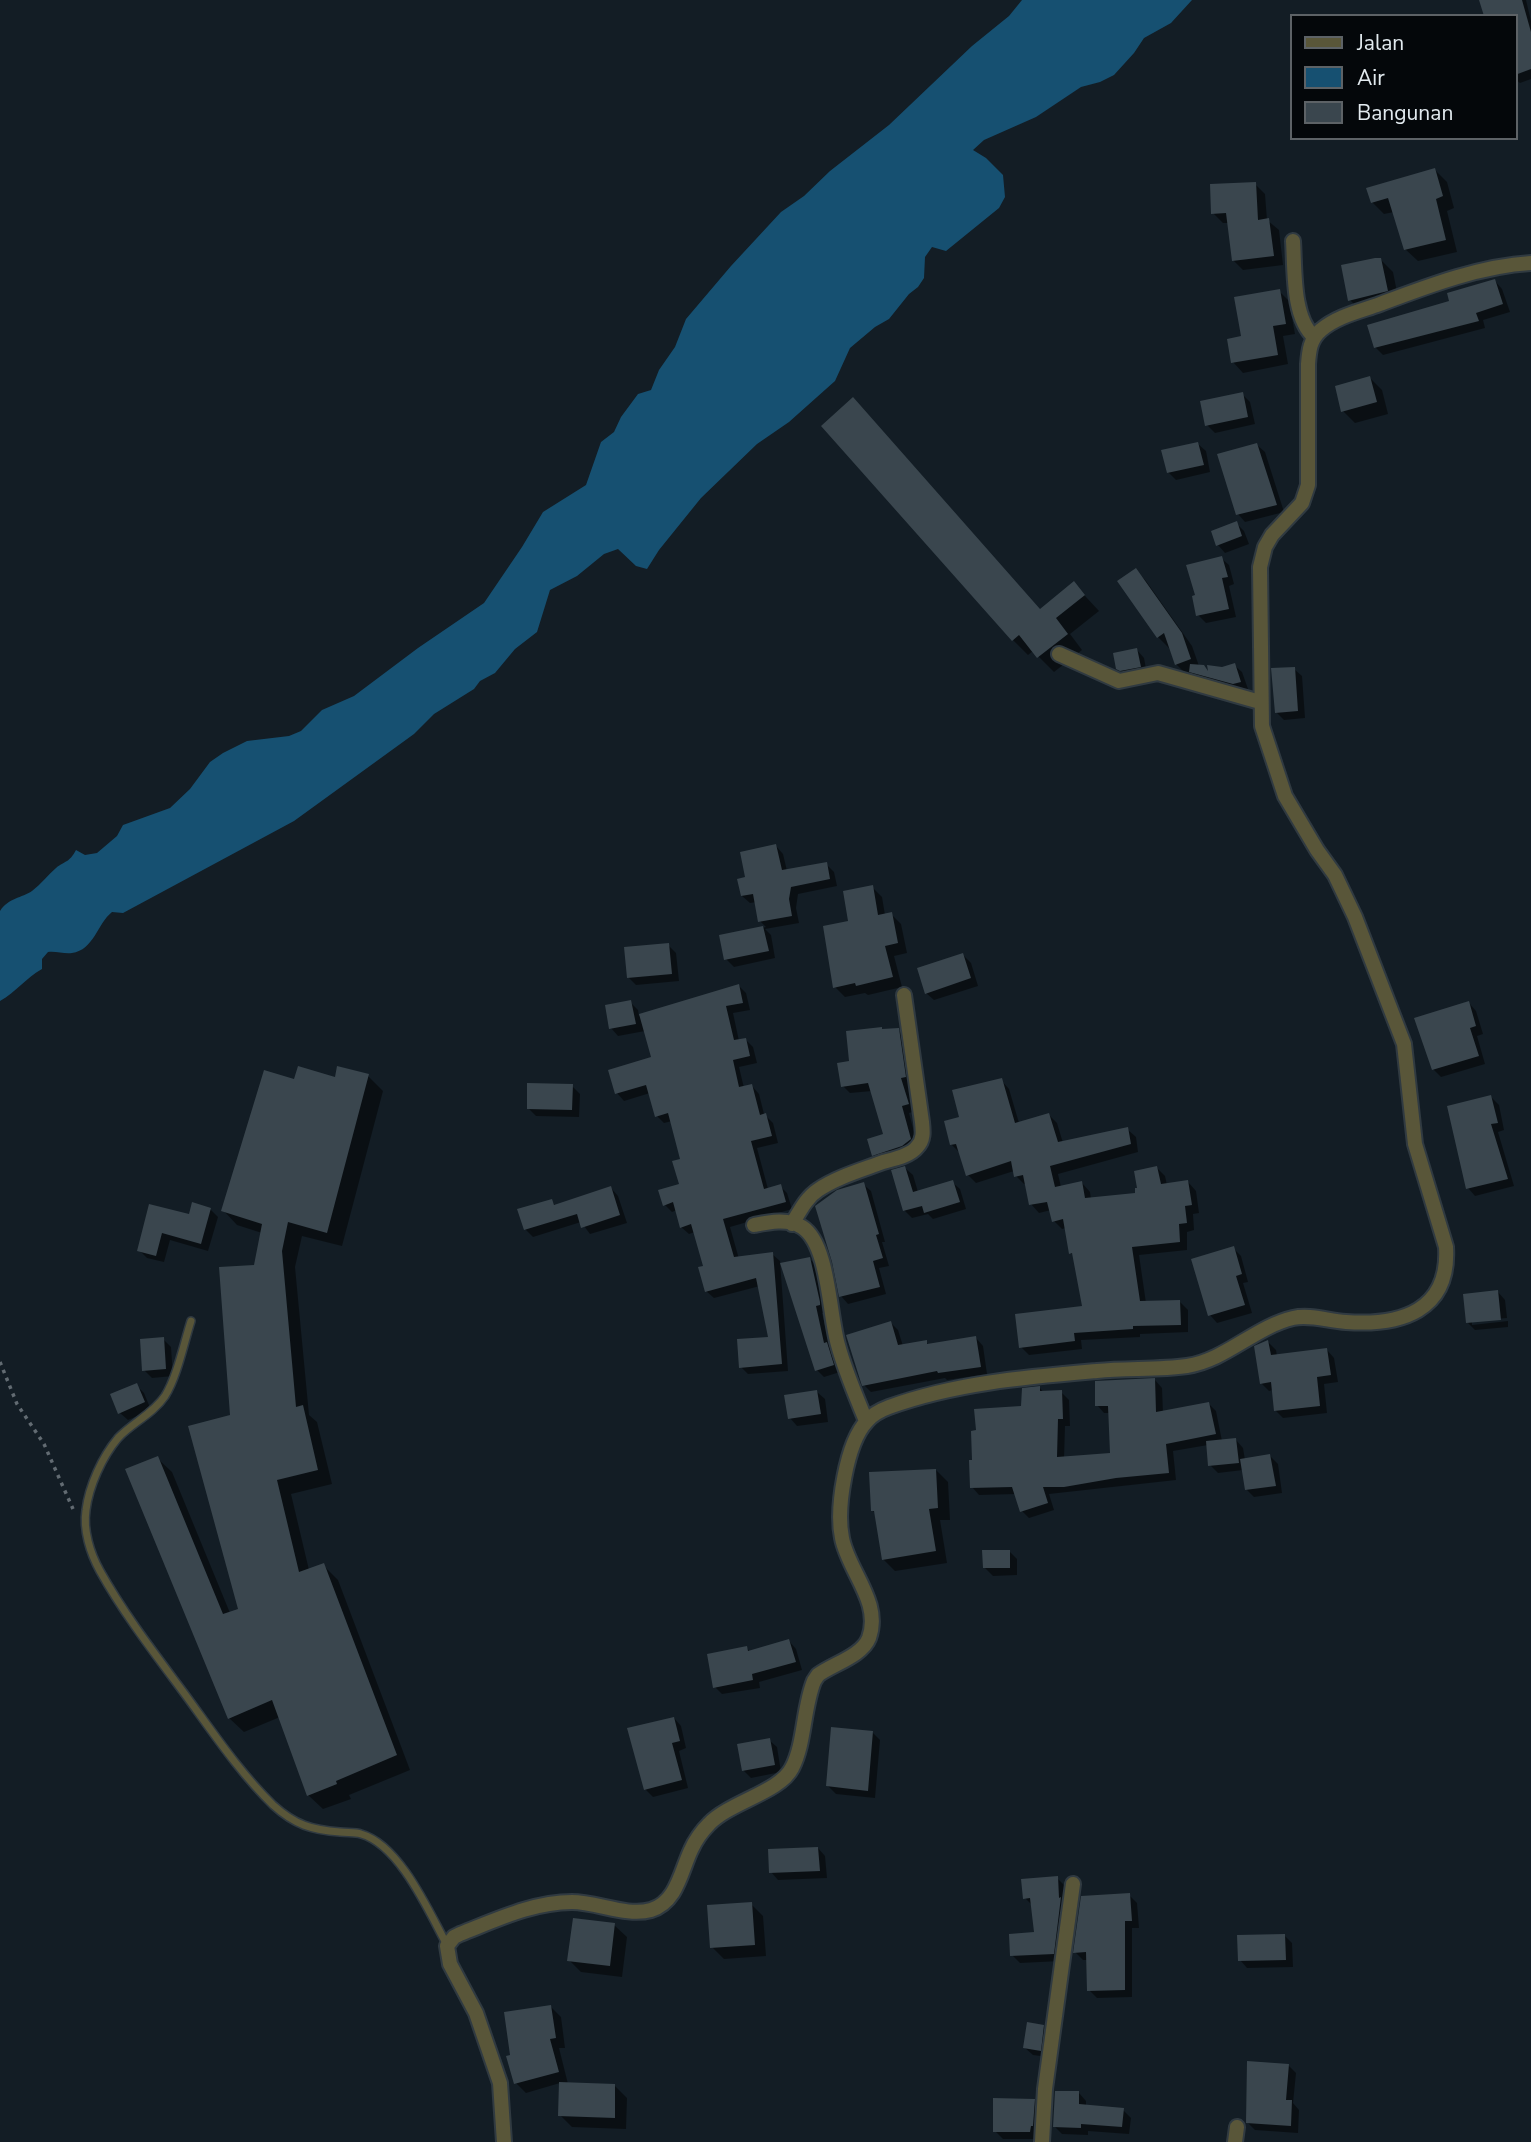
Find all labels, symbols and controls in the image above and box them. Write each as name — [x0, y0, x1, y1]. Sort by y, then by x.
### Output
legend — [1290, 14, 1517, 140]
text: Jalan — [1357, 29, 1404, 57]
text: Air — [1357, 64, 1385, 92]
text: Bangunan — [1357, 99, 1453, 127]

